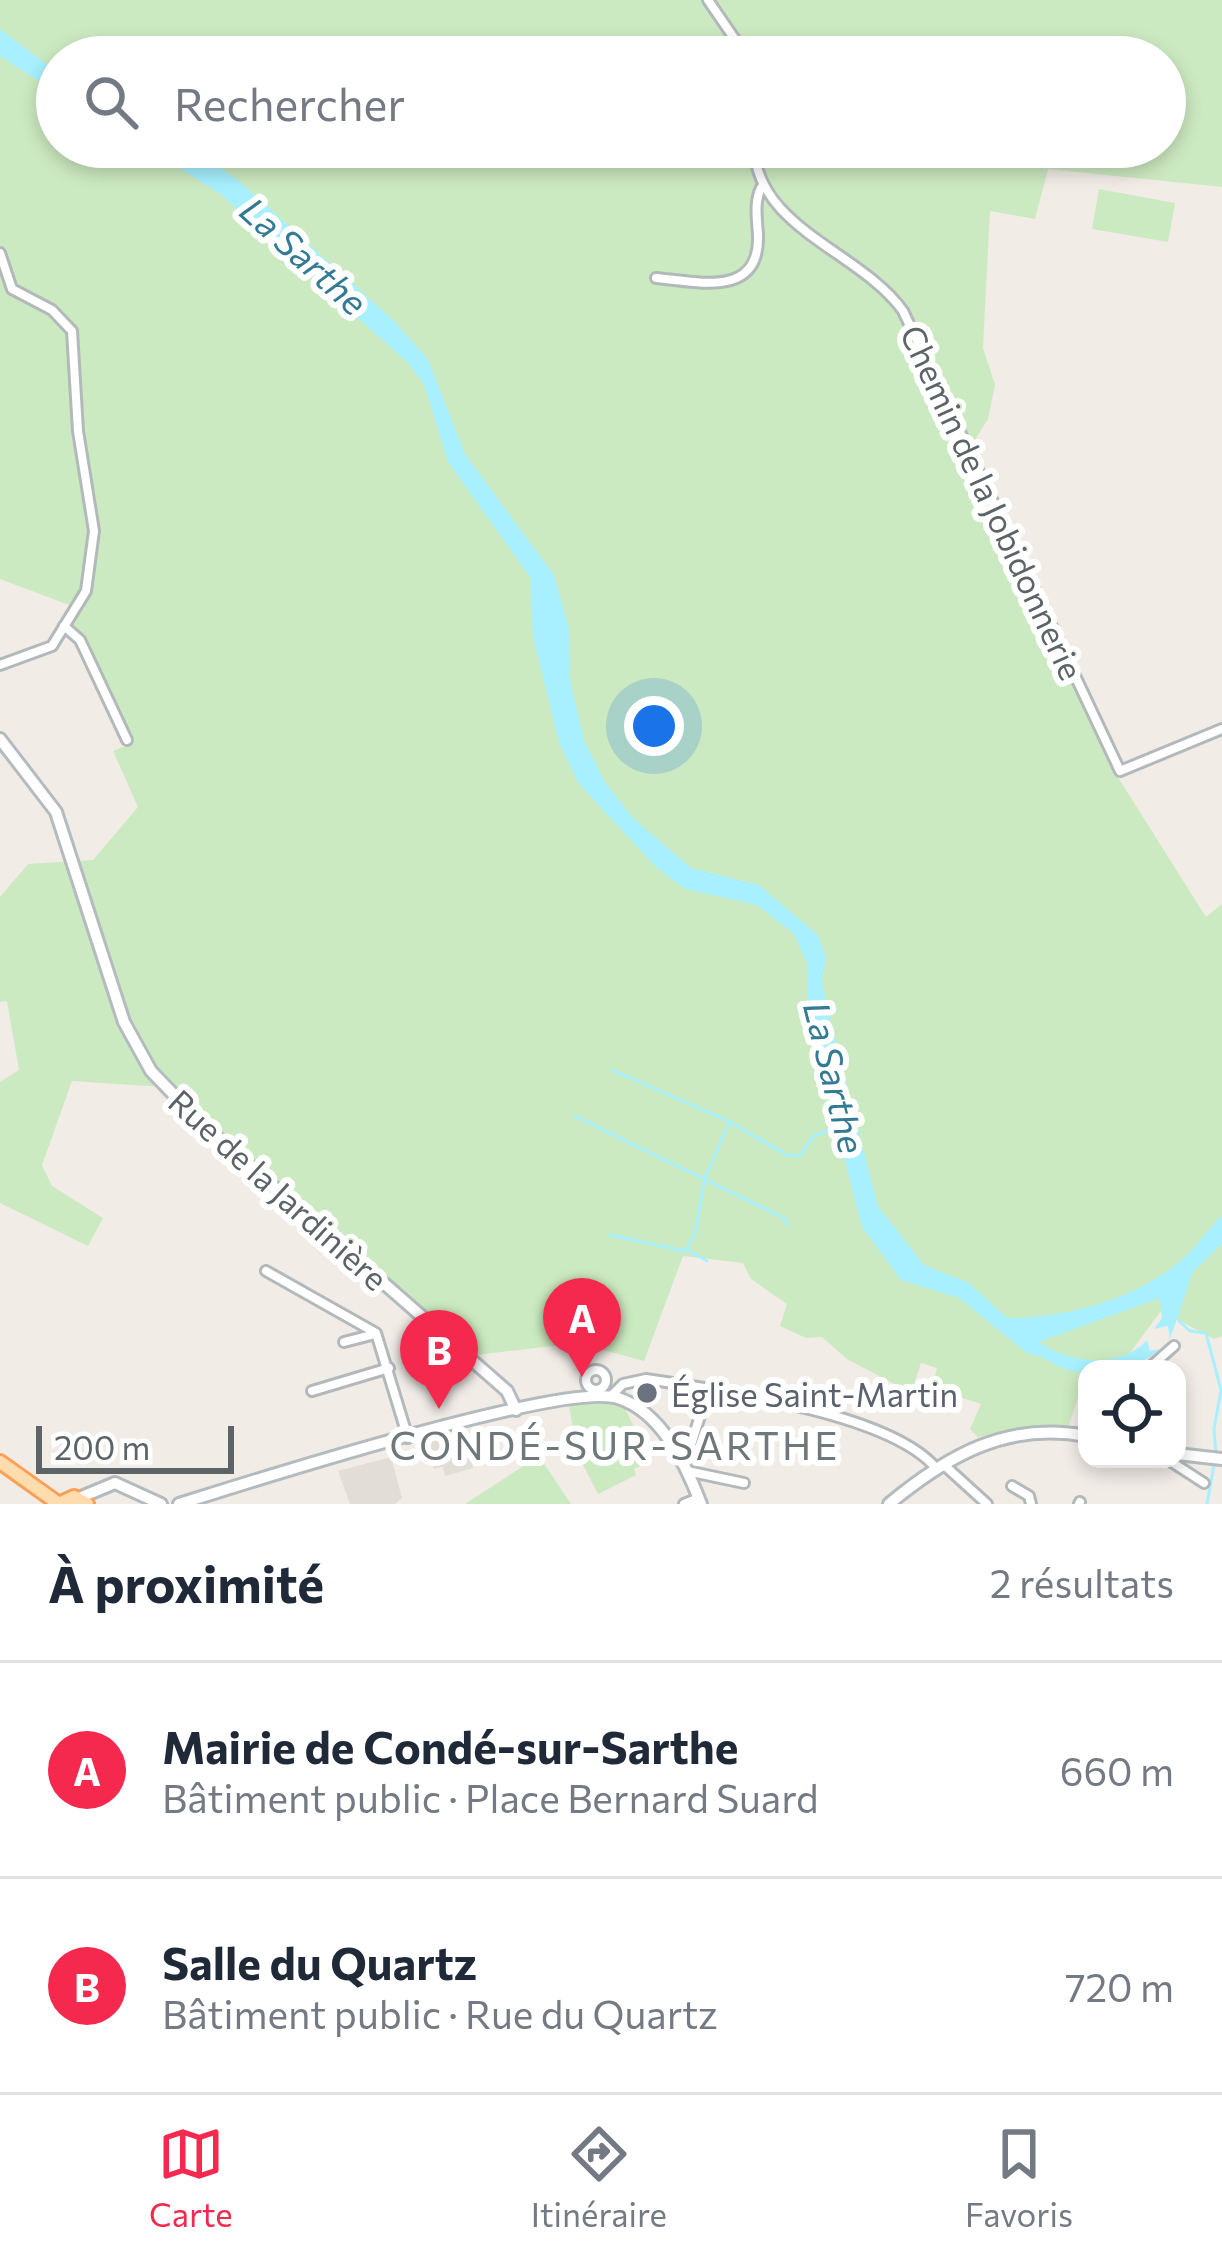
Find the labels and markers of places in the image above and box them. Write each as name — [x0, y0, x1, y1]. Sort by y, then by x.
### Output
pin: A — [543, 1278, 621, 1377]
pin: B — [400, 1310, 478, 1409]
place label: Église Saint-Martin — [671, 1373, 958, 1414]
marker: Église Saint-Martin — [634, 1380, 660, 1406]

